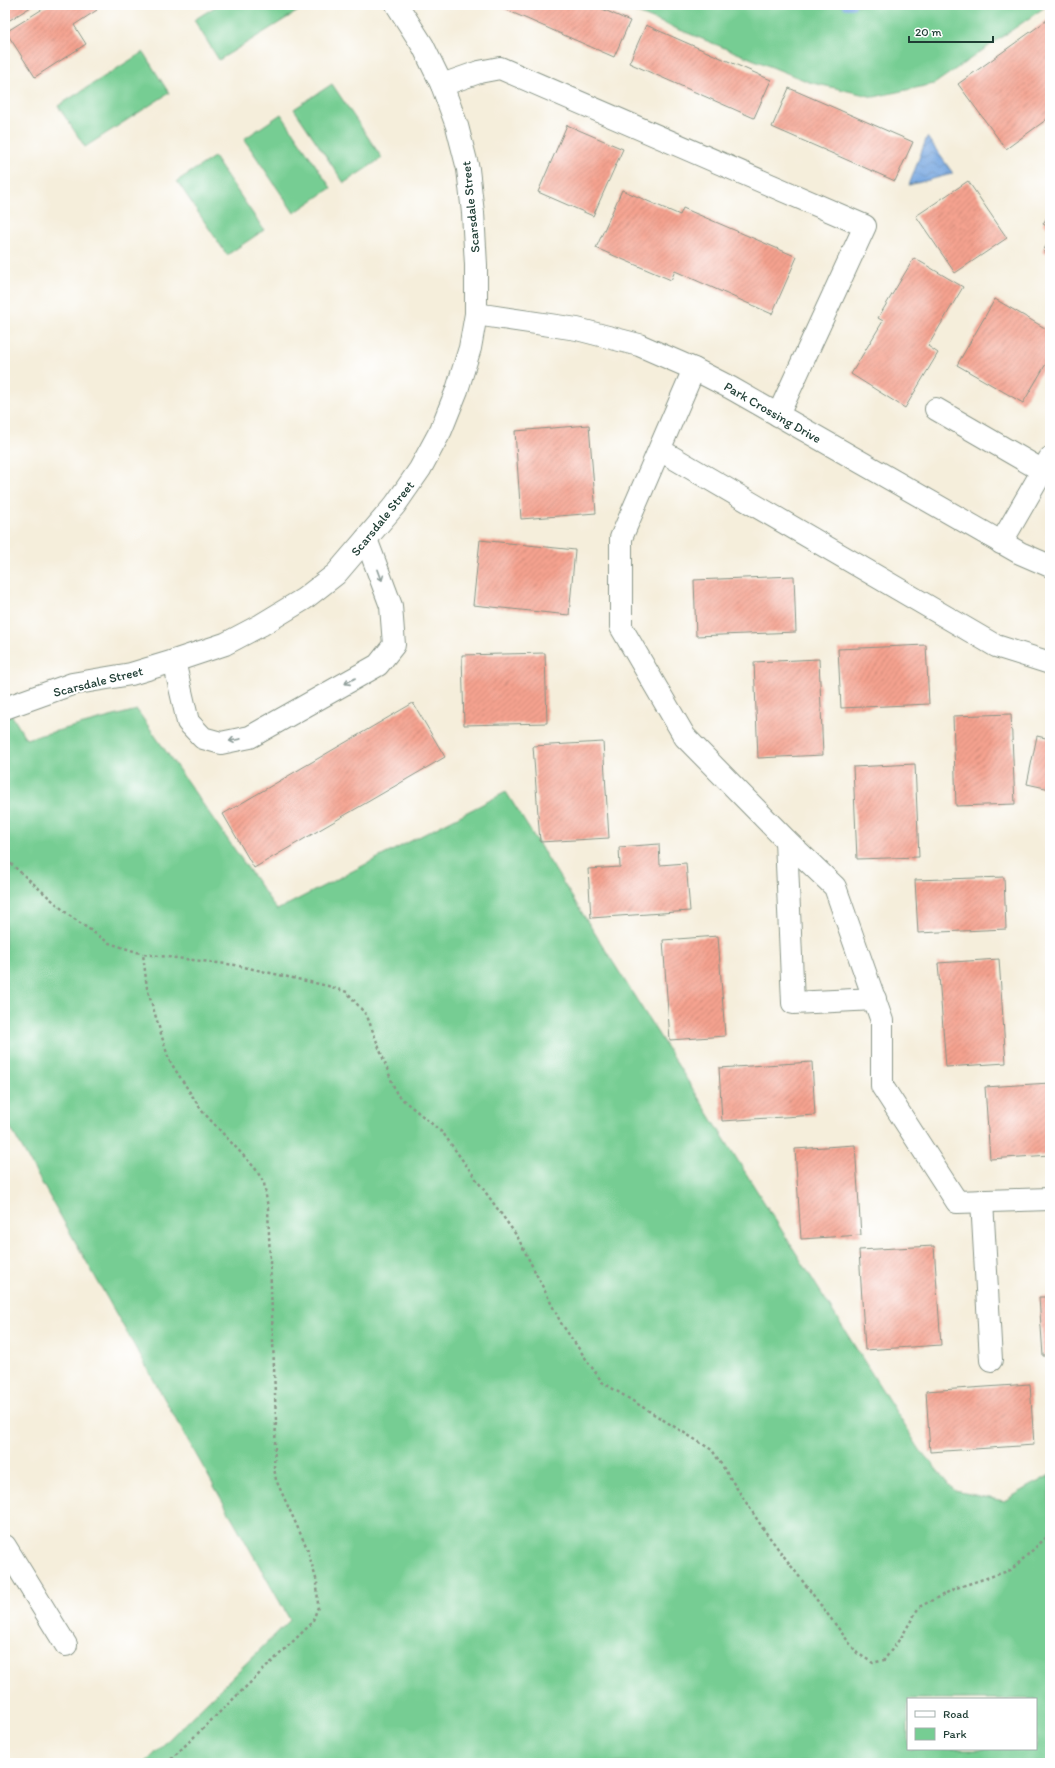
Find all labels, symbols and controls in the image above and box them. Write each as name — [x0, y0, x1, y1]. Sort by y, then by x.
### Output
scale bar — [909, 18, 993, 44]
text: 20 m — [915, 25, 942, 39]
street label: Scarsdale Street — [458, 160, 483, 253]
street label: Park Crossing Drive — [722, 379, 824, 446]
street label: Scarsdale Street — [348, 478, 417, 559]
one-way arrow — [376, 569, 384, 581]
street label: Scarsdale Street — [52, 663, 145, 700]
one-way arrow — [344, 678, 356, 685]
one-way arrow — [229, 736, 242, 744]
legend — [907, 1698, 1037, 1750]
text: Road — [943, 1707, 969, 1721]
text: Park — [943, 1727, 967, 1741]

